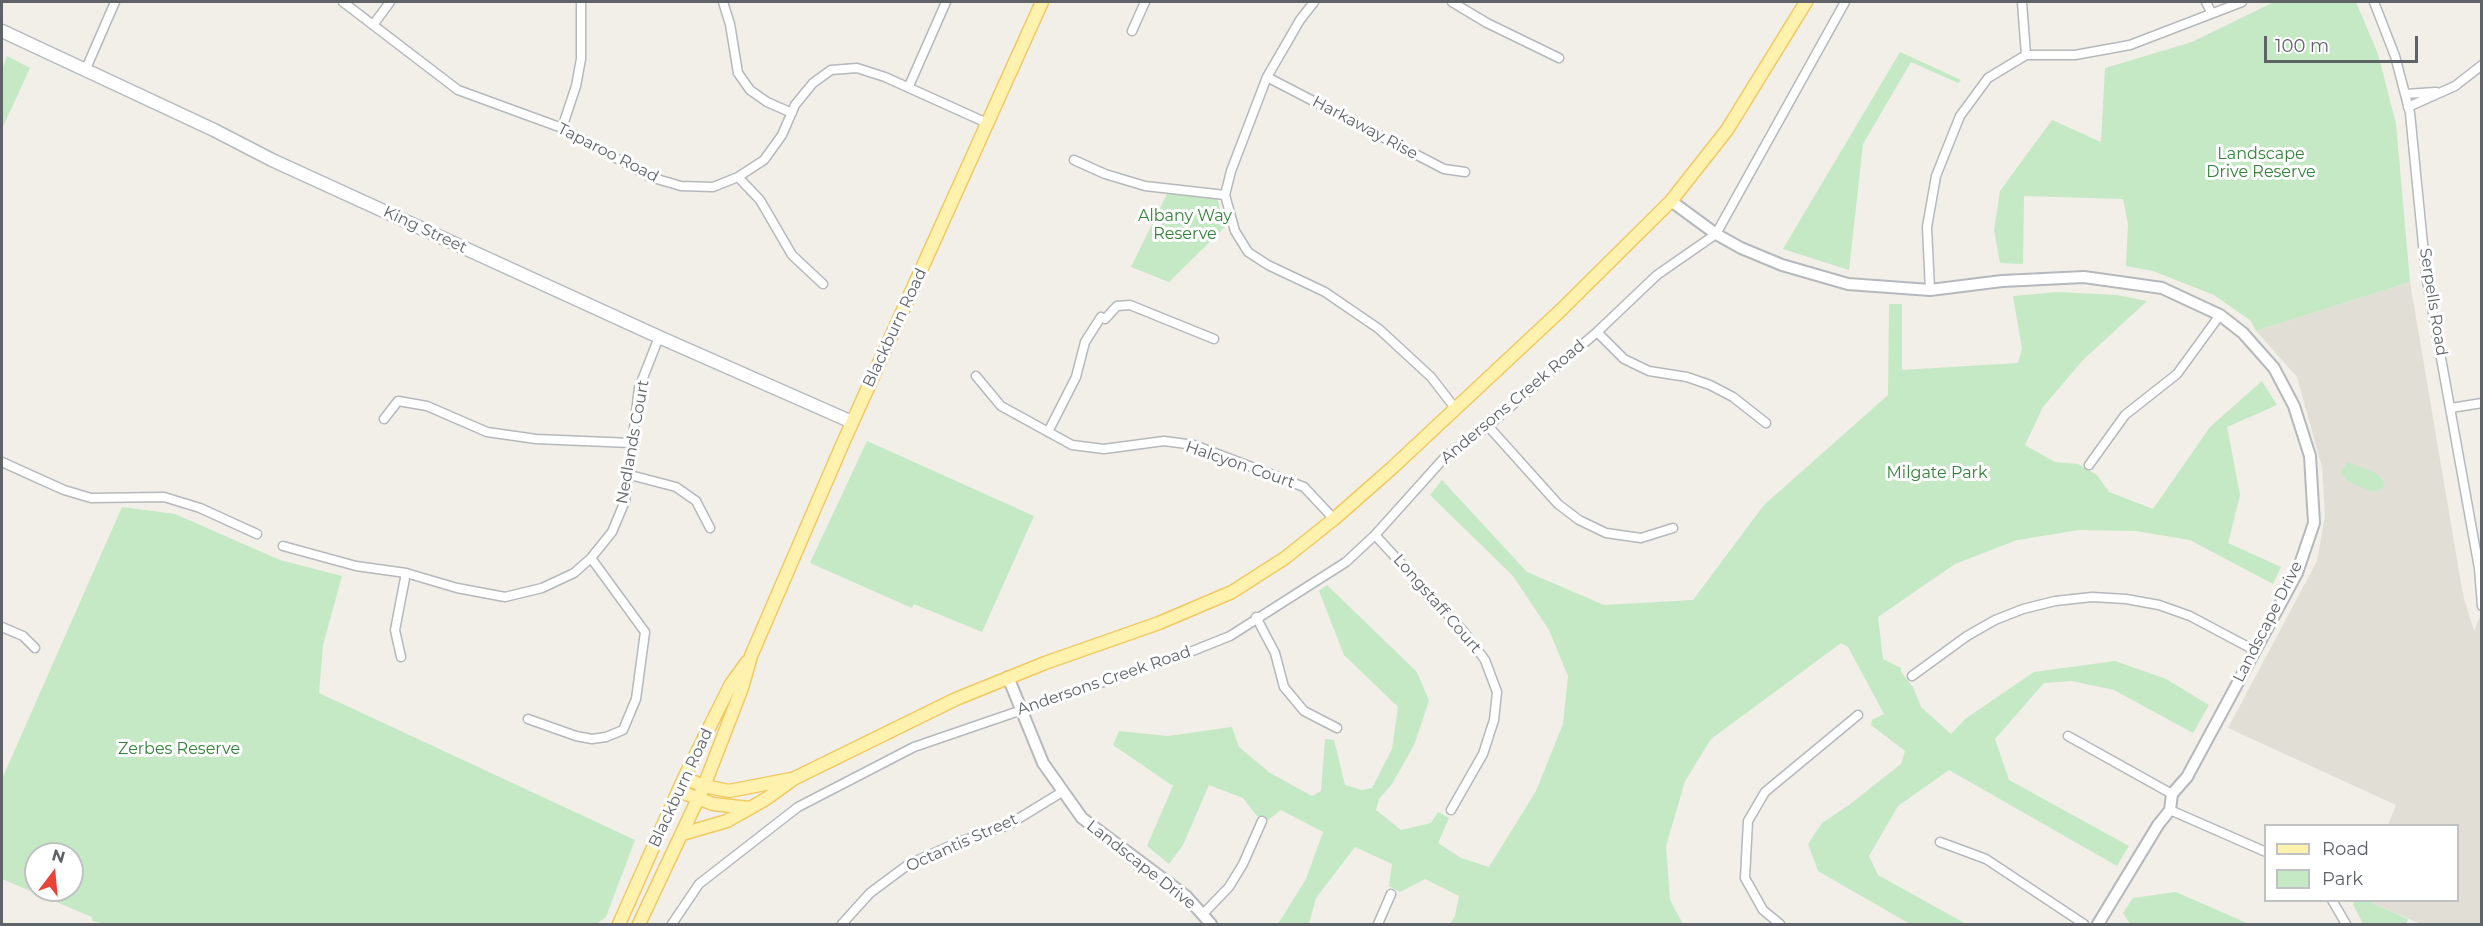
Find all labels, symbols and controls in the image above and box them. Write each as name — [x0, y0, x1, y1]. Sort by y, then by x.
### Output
scale bar — [2267, 24, 2422, 62]
text: 100 m — [2275, 35, 2329, 57]
street label: Harkaway Rise — [1309, 92, 1421, 164]
street label: Taparoo Road — [554, 119, 662, 187]
park label: Landscape Drive Reserve — [2206, 144, 2316, 182]
street label: King Street — [380, 202, 470, 258]
park label: Albany Way Reserve — [1138, 206, 1232, 244]
street label: Serpells Road — [2415, 247, 2451, 357]
street label: Blackburn Road — [859, 265, 931, 391]
street label: Andersons Creek Road — [1437, 336, 1589, 468]
street label: Nedlands Court — [613, 378, 653, 506]
street label: Halcyon Court — [1183, 437, 1297, 493]
park label: Milgate Park — [1887, 463, 1987, 483]
street label: Longstaff Court — [1389, 551, 1485, 657]
street label: Landscape Drive — [2229, 558, 2307, 686]
street label: Andersons Creek Road — [1015, 642, 1193, 720]
street label: Blackburn Road — [645, 725, 717, 851]
park label: Zerbes Reserve — [118, 739, 240, 759]
street label: Octantis Street — [903, 810, 1021, 876]
street label: Landscape Drive — [1083, 816, 1199, 914]
legend — [2264, 824, 2459, 902]
text: Road — [2322, 838, 2369, 860]
north arrow — [24, 842, 84, 902]
text: N — [50, 845, 67, 867]
text: Park — [2322, 868, 2363, 890]

